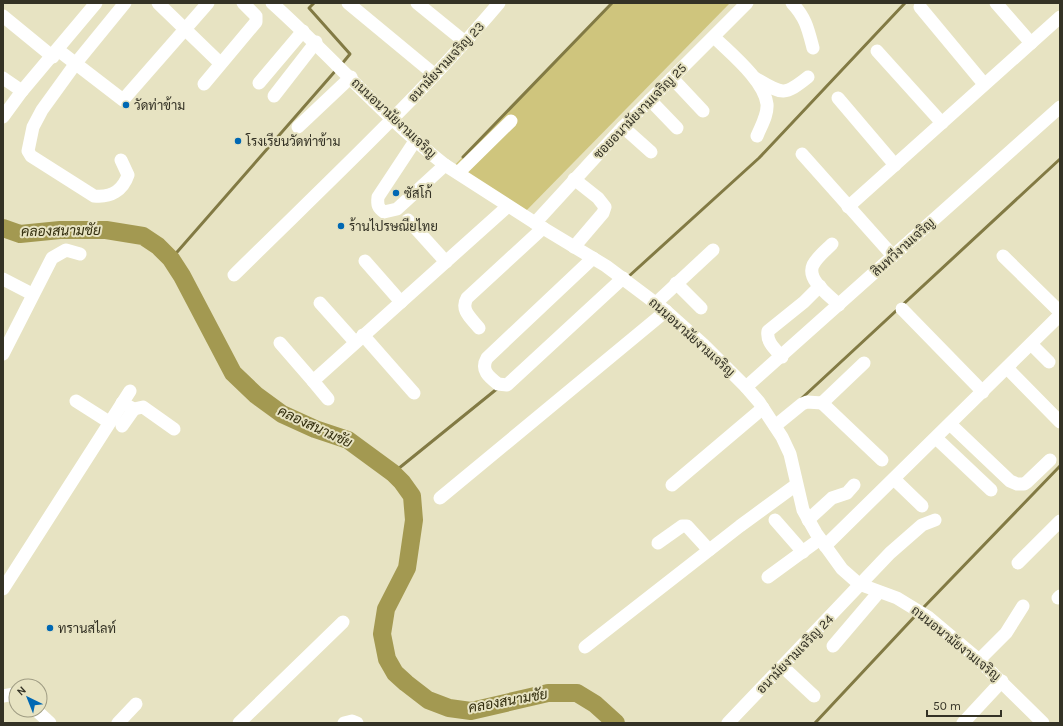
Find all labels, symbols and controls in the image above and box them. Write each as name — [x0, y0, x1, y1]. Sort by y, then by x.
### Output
street label: อนามัยงามเจริญ 23 — [404, 18, 488, 106]
street label: ซอยอนามัยงามเจริญ 25 — [590, 59, 690, 163]
street label: ถนนอนามัยงามเจริญ — [348, 74, 440, 162]
place label: วัดท่าข้าม — [134, 96, 185, 113]
marker: วัดท่าข้าม — [121, 100, 131, 110]
place label: โรงเรียนวัดท่าข้าม — [245, 132, 340, 149]
marker: โรงเรียนวัดท่าข้าม — [233, 136, 243, 146]
place label: ซัสโก้ — [404, 184, 433, 201]
marker: ซัสโก้ — [391, 188, 401, 198]
street label: สินทวีงามเจริญ — [867, 213, 938, 280]
place label: ร้านไปรษณียไทย — [349, 217, 438, 234]
marker: ร้านไปรษณียไทย — [336, 221, 346, 231]
water label: คลองสนามชัย — [21, 222, 101, 240]
street label: ถนนอนามัยงามเจริญ — [645, 294, 739, 380]
water label: คลองสนามชัย — [275, 402, 355, 452]
street label: ถนนอนามัยงามเจริญ — [908, 602, 1004, 684]
street label: อนามัยงามเจริญ 24 — [753, 611, 837, 697]
place label: ทรานสไลท์ — [58, 619, 116, 636]
marker: ทรานสไลท์ — [45, 623, 55, 633]
north arrow — [8, 678, 48, 718]
text: N — [14, 684, 29, 698]
water label: คลองสนามชัย — [467, 686, 549, 716]
scale bar — [927, 692, 1001, 718]
text: 50 m — [933, 699, 961, 713]

